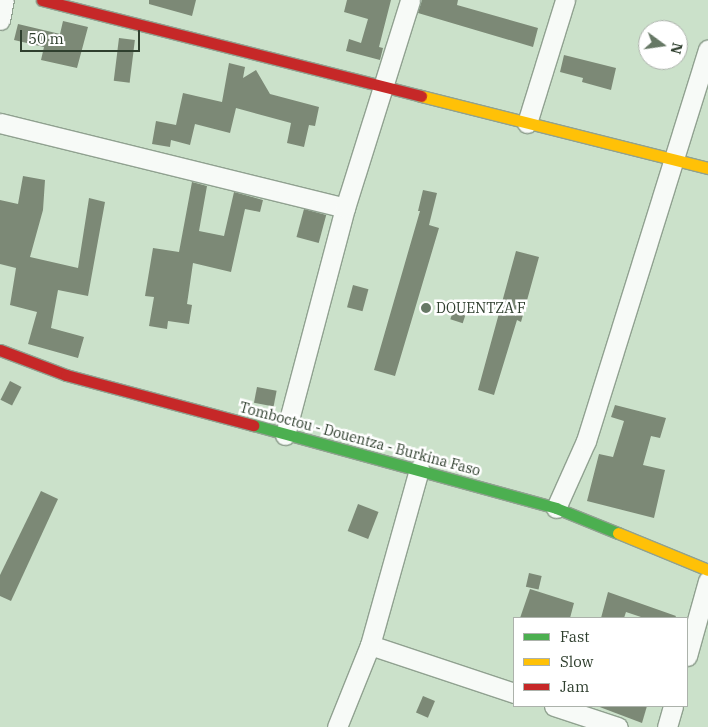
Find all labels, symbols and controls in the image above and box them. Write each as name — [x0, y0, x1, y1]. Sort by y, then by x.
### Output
scale bar — [22, 20, 142, 52]
north arrow — [638, 20, 688, 70]
text: 50 m — [28, 29, 64, 48]
text: N — [667, 41, 687, 56]
place label: DOUENTZA F — [436, 300, 526, 316]
marker: DOUENTZA F — [420, 302, 432, 314]
street label: Tomboctou - Douentza - Burkina Faso — [238, 399, 482, 479]
legend — [513, 617, 688, 707]
text: Fast — [560, 627, 590, 646]
text: Slow — [560, 652, 593, 671]
text: Jam — [560, 677, 589, 696]

